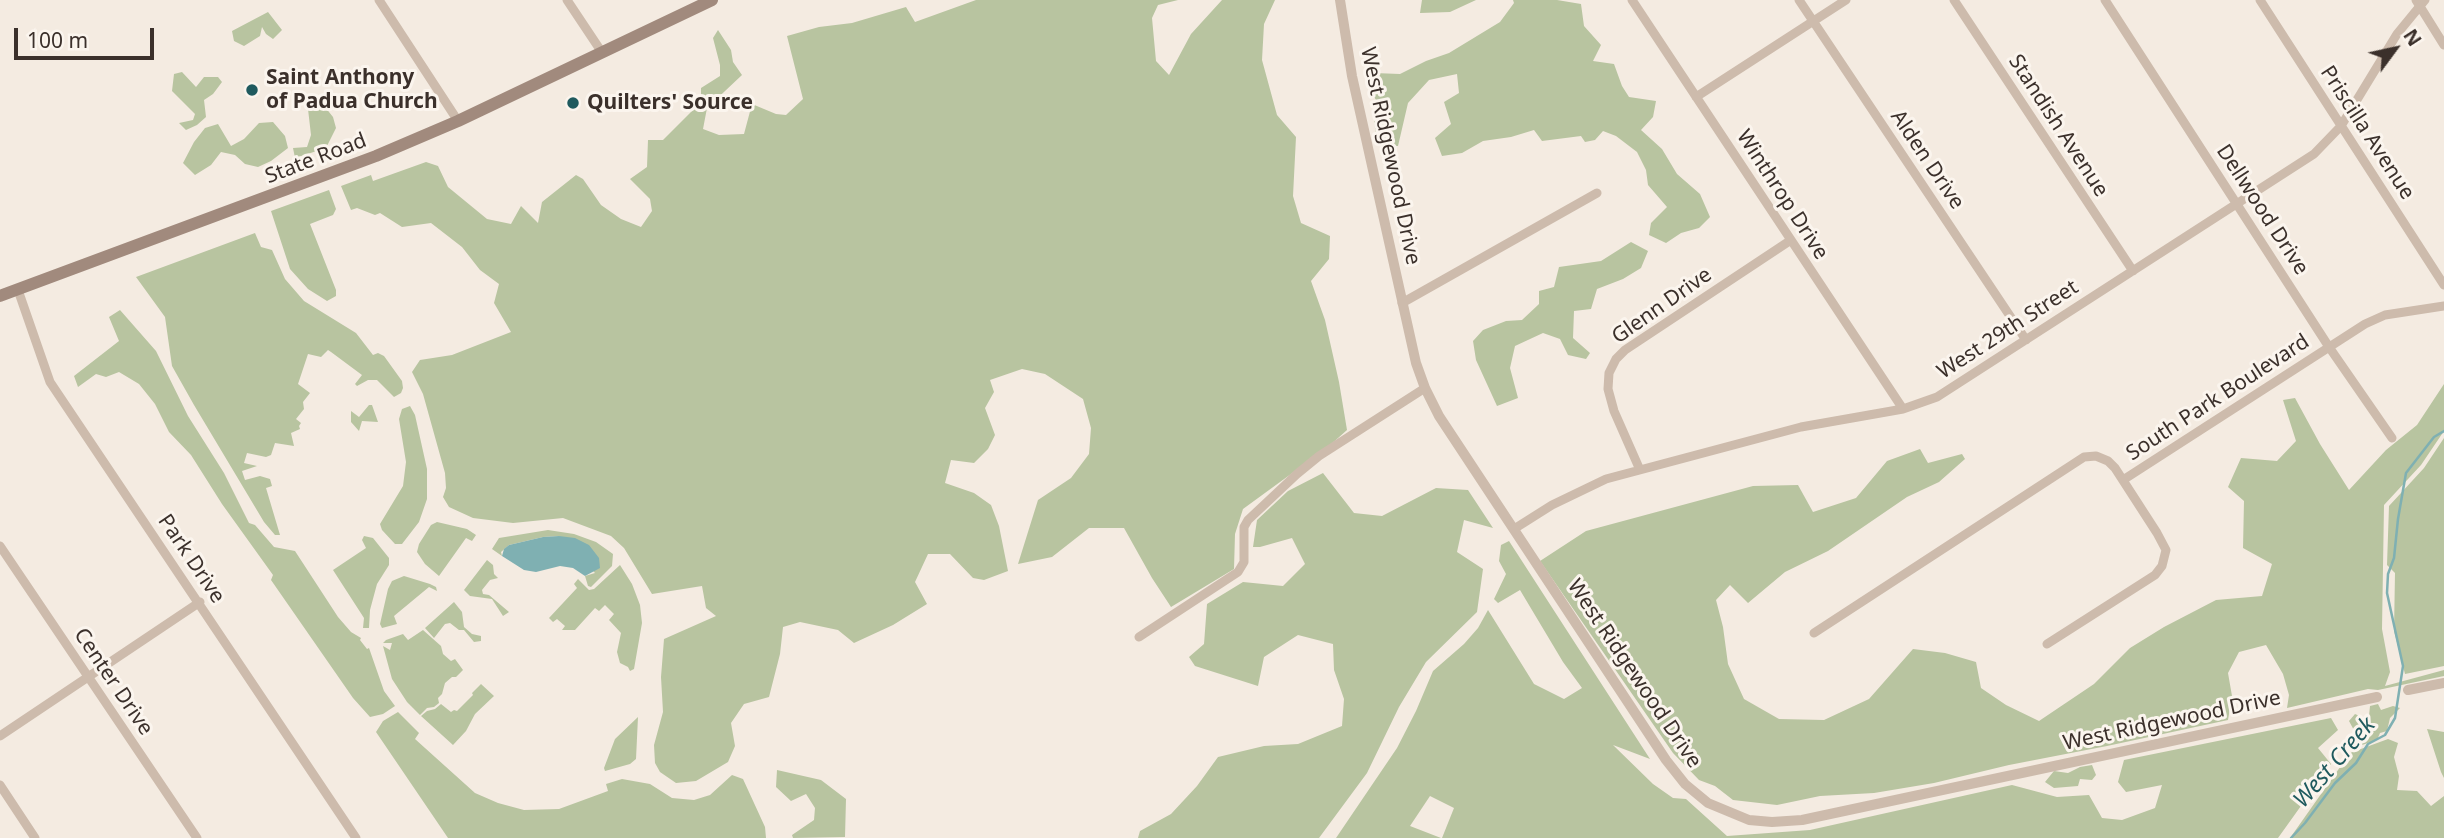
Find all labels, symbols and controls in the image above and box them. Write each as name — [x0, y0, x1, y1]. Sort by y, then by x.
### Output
scale bar — [18, 14, 158, 58]
north arrow — [2360, 14, 2430, 84]
text: N — [2397, 24, 2428, 51]
text: 100 m — [27, 26, 88, 54]
street label: West Ridgewood Drive — [1355, 45, 1425, 267]
street label: Standish Avenue — [2003, 50, 2113, 202]
street label: Priscilla Avenue — [2314, 61, 2420, 205]
place label: Saint Anthony of Padua Church — [266, 65, 438, 115]
marker: Saint Anthony of Padua Church — [244, 82, 260, 98]
place label: Quilters' Source — [587, 90, 753, 116]
marker: Quilters' Source — [565, 95, 581, 111]
street label: Alden Drive — [1885, 106, 1969, 214]
street label: Winthrop Drive — [1731, 125, 1833, 265]
street label: State Road — [262, 128, 370, 190]
street label: Dellwood Drive — [2211, 140, 2313, 280]
street label: Glenn Drive — [1607, 262, 1717, 350]
street label: West 29th Street — [1933, 275, 2083, 385]
street label: South Park Boulevard — [2122, 329, 2314, 467]
street label: Park Drive — [152, 510, 230, 608]
street label: West Ridgewood Drive — [1561, 575, 1707, 773]
street label: Center Drive — [68, 624, 158, 740]
street label: West Ridgewood Drive — [2061, 686, 2283, 756]
water label: West Creek — [2288, 712, 2382, 814]

